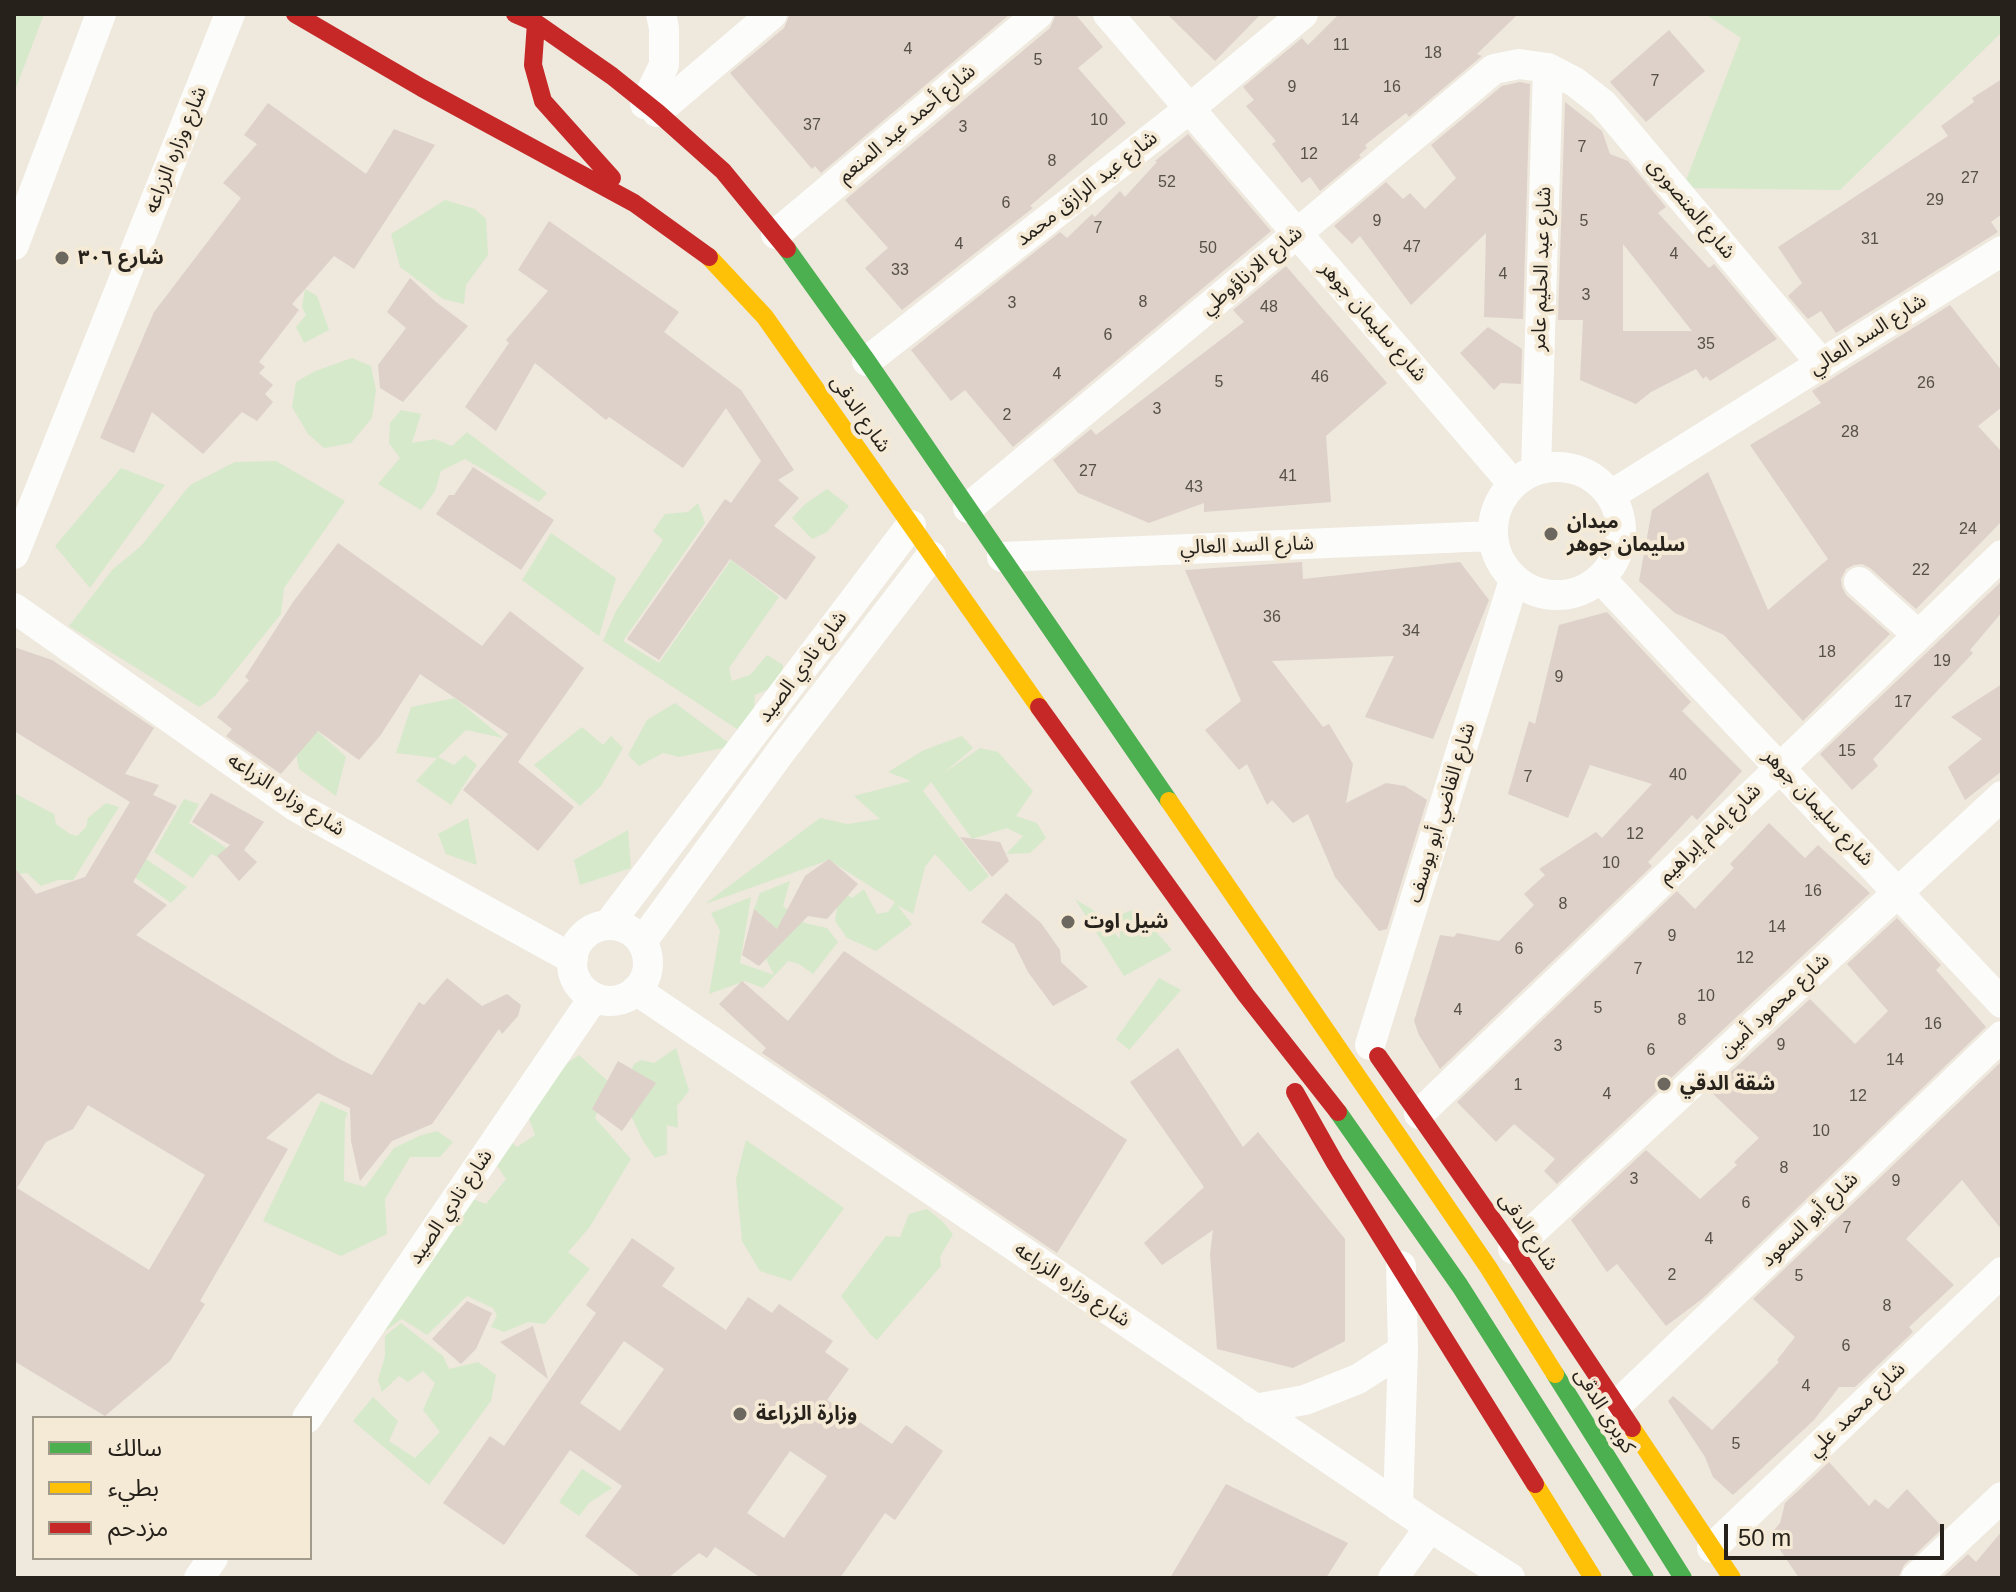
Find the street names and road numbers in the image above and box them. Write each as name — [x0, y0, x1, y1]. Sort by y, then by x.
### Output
street label: شارع أحمد عبد المنعم — [833, 60, 981, 188]
street label: شارع وزاره الزراعه — [140, 83, 212, 217]
street label: شارع عبد الرازق محمد — [1011, 126, 1163, 252]
street label: شارع المنصورى — [1642, 154, 1740, 264]
street label: شارع عبد الحليم عامر — [1527, 186, 1557, 352]
street label: شارع الارناؤوطي — [1196, 222, 1308, 320]
street label: شارع سليمان جوهر — [1314, 257, 1432, 387]
street label: شارع السد العالي — [1805, 289, 1931, 381]
street label: شارع الدقى — [825, 371, 895, 457]
street label: شارع السد العالي — [1180, 532, 1314, 560]
street label: شارع نادي الصيد — [753, 607, 853, 727]
street label: شارع القاضي أبو يوسف — [1403, 720, 1481, 906]
street label: شارع سليمان جوهر — [1758, 745, 1878, 871]
street label: شارع وزاره الزراعه — [223, 748, 349, 842]
street label: شارع إمام إبراهيم — [1654, 779, 1766, 889]
street label: شارع محمود أمين — [1715, 949, 1835, 1063]
street label: شارع نادي الصيد — [404, 1145, 498, 1269]
street label: شارع أبو السعود — [1756, 1168, 1864, 1272]
street label: شارع الدقى — [1493, 1188, 1563, 1276]
street label: شارع وزاره الزراعه — [1010, 1237, 1134, 1333]
street label: شارع محمد علي — [1803, 1357, 1911, 1463]
street label: كوبرى الدقى — [1568, 1364, 1640, 1458]

